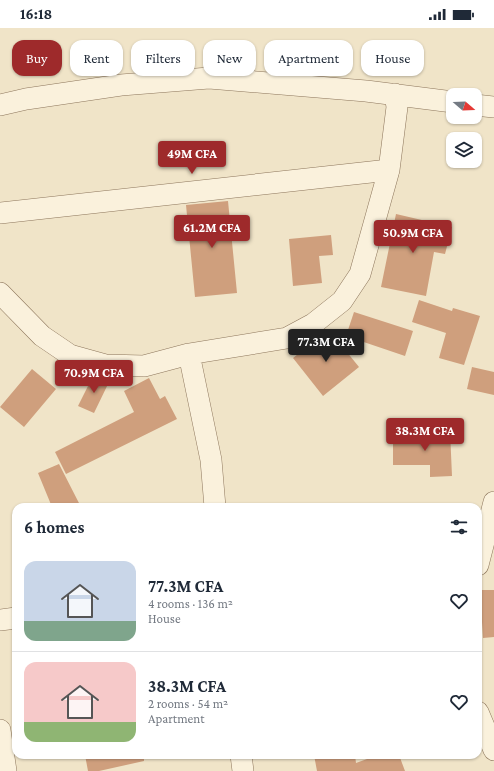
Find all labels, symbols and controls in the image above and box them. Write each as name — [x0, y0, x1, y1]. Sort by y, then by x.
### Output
text: 16:18 — [20, 6, 52, 22]
chip: Buy — [12, 40, 62, 76]
chip: Rent — [70, 40, 123, 76]
chip: Filters — [131, 40, 195, 76]
chip: New — [203, 40, 256, 76]
chip: Apartment — [264, 40, 353, 76]
chip: House — [361, 40, 424, 76]
north arrow — [446, 88, 482, 124]
map controls — [446, 88, 482, 168]
button: layers — [446, 132, 482, 168]
pin: 49M CFA — [155, 141, 229, 175]
text: 49M CFA — [167, 146, 217, 161]
pin: 61.2M CFA — [166, 215, 258, 249]
text: 61.2M CFA — [183, 220, 241, 235]
pin: 50.9M CFA — [367, 220, 459, 254]
text: 50.9M CFA — [383, 225, 443, 240]
pin: 77.3M CFA — [280, 329, 372, 363]
text: 77.3M CFA — [297, 334, 355, 349]
pin: 70.9M CFA — [48, 360, 140, 394]
text: 70.9M CFA — [64, 365, 124, 380]
pin: 38.3M CFA — [379, 418, 471, 452]
text: 38.3M CFA — [395, 423, 455, 438]
icon: filters — [448, 516, 470, 538]
text: 6 homes — [24, 518, 84, 537]
icon: home — [56, 577, 104, 625]
text: 77.3M CFA — [148, 577, 223, 596]
icon: heart — [448, 590, 470, 612]
text: 4 rooms · 136 m² — [148, 596, 233, 611]
text: House — [148, 611, 181, 626]
text: 38.3M CFA — [148, 677, 226, 696]
icon: home — [56, 678, 104, 726]
icon: heart — [448, 691, 470, 713]
text: 2 rooms · 54 m² — [148, 696, 228, 711]
text: Apartment — [148, 711, 205, 726]

